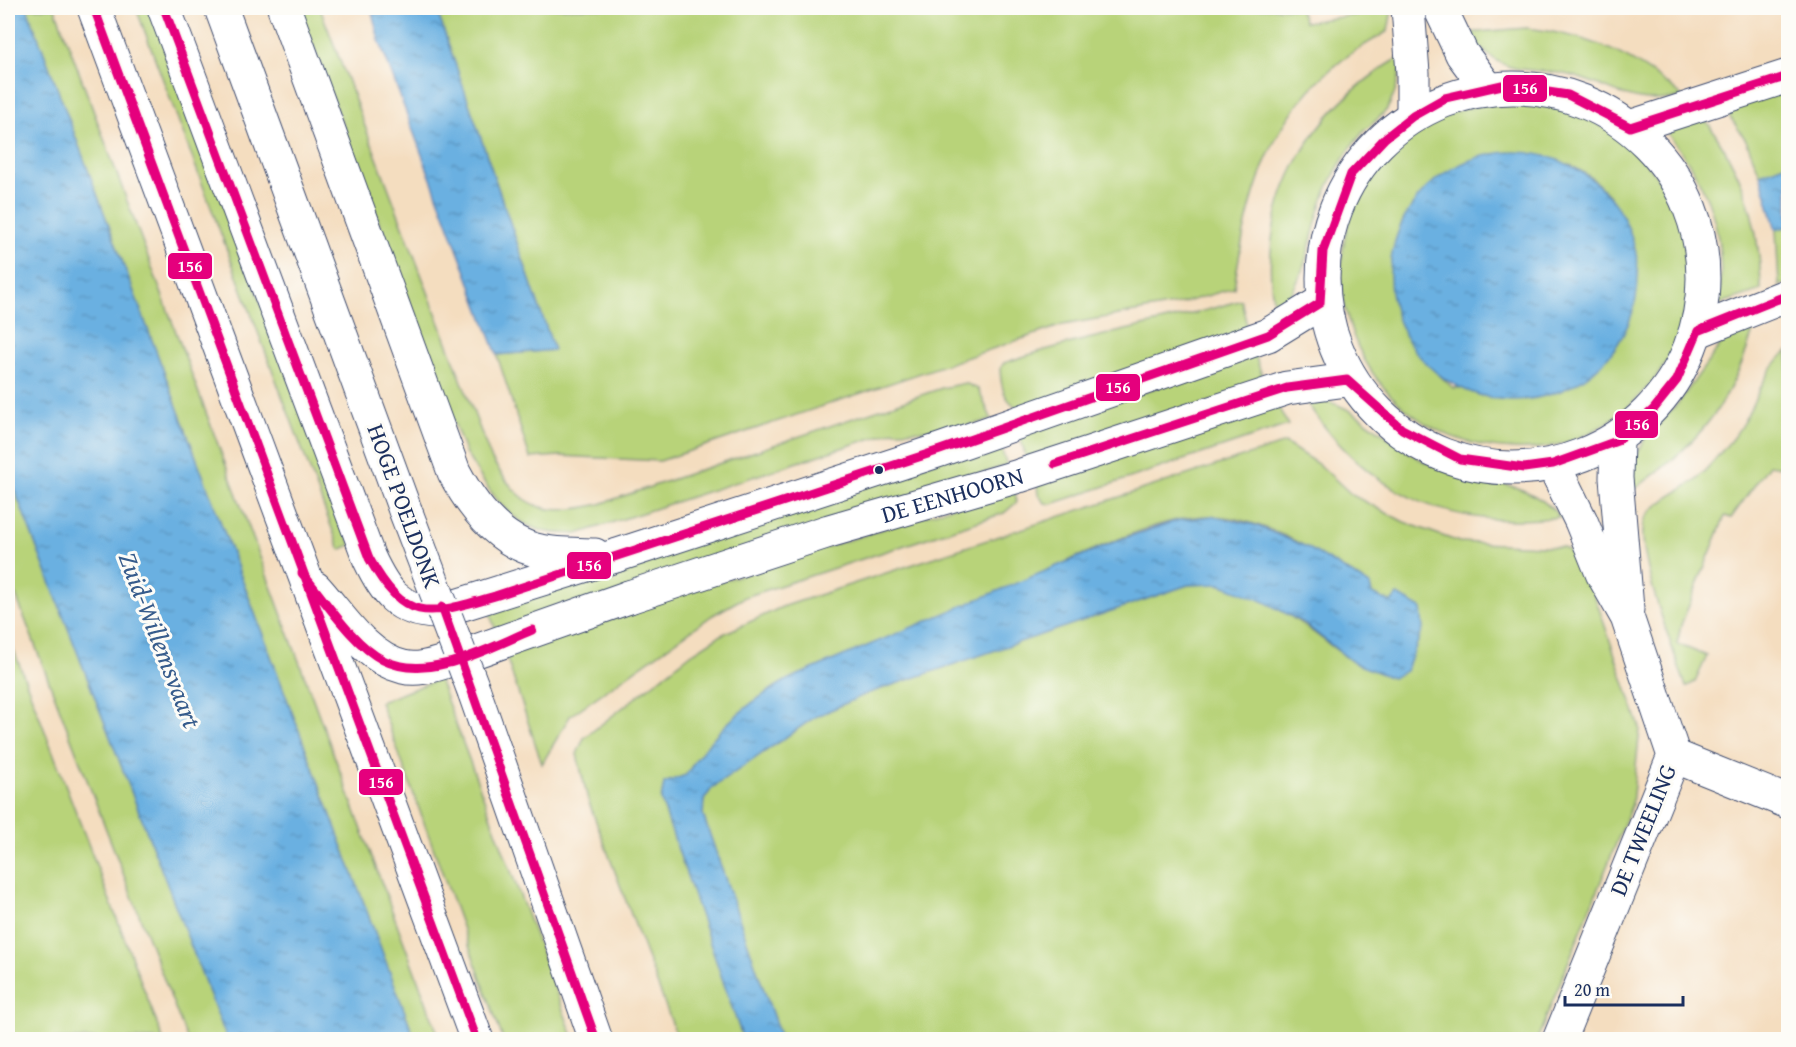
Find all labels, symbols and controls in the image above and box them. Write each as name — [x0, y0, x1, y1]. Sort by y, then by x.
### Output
line badge: 156 — [1502, 74, 1548, 103]
text: 156 — [1513, 76, 1537, 100]
line badge: 156 — [167, 252, 213, 280]
text: 156 — [178, 254, 202, 278]
line badge: 156 — [1095, 373, 1141, 402]
text: 156 — [1106, 375, 1130, 399]
line badge: 156 — [1614, 410, 1659, 439]
text: 156 — [1625, 412, 1649, 436]
street label: HOGE POELDONK — [359, 419, 451, 594]
street label: DE EENHOORN — [877, 458, 1028, 532]
unlabelled marker — [873, 464, 885, 476]
water label: Zuid-Willemsvaart — [109, 546, 212, 734]
line badge: 156 — [566, 551, 612, 580]
text: 156 — [577, 553, 601, 577]
street label: DE TWEELING — [1600, 759, 1685, 901]
line badge: 156 — [358, 768, 404, 796]
text: 156 — [369, 770, 393, 794]
scale bar — [1565, 969, 1684, 1007]
text: 20 m — [1574, 976, 1610, 1003]

